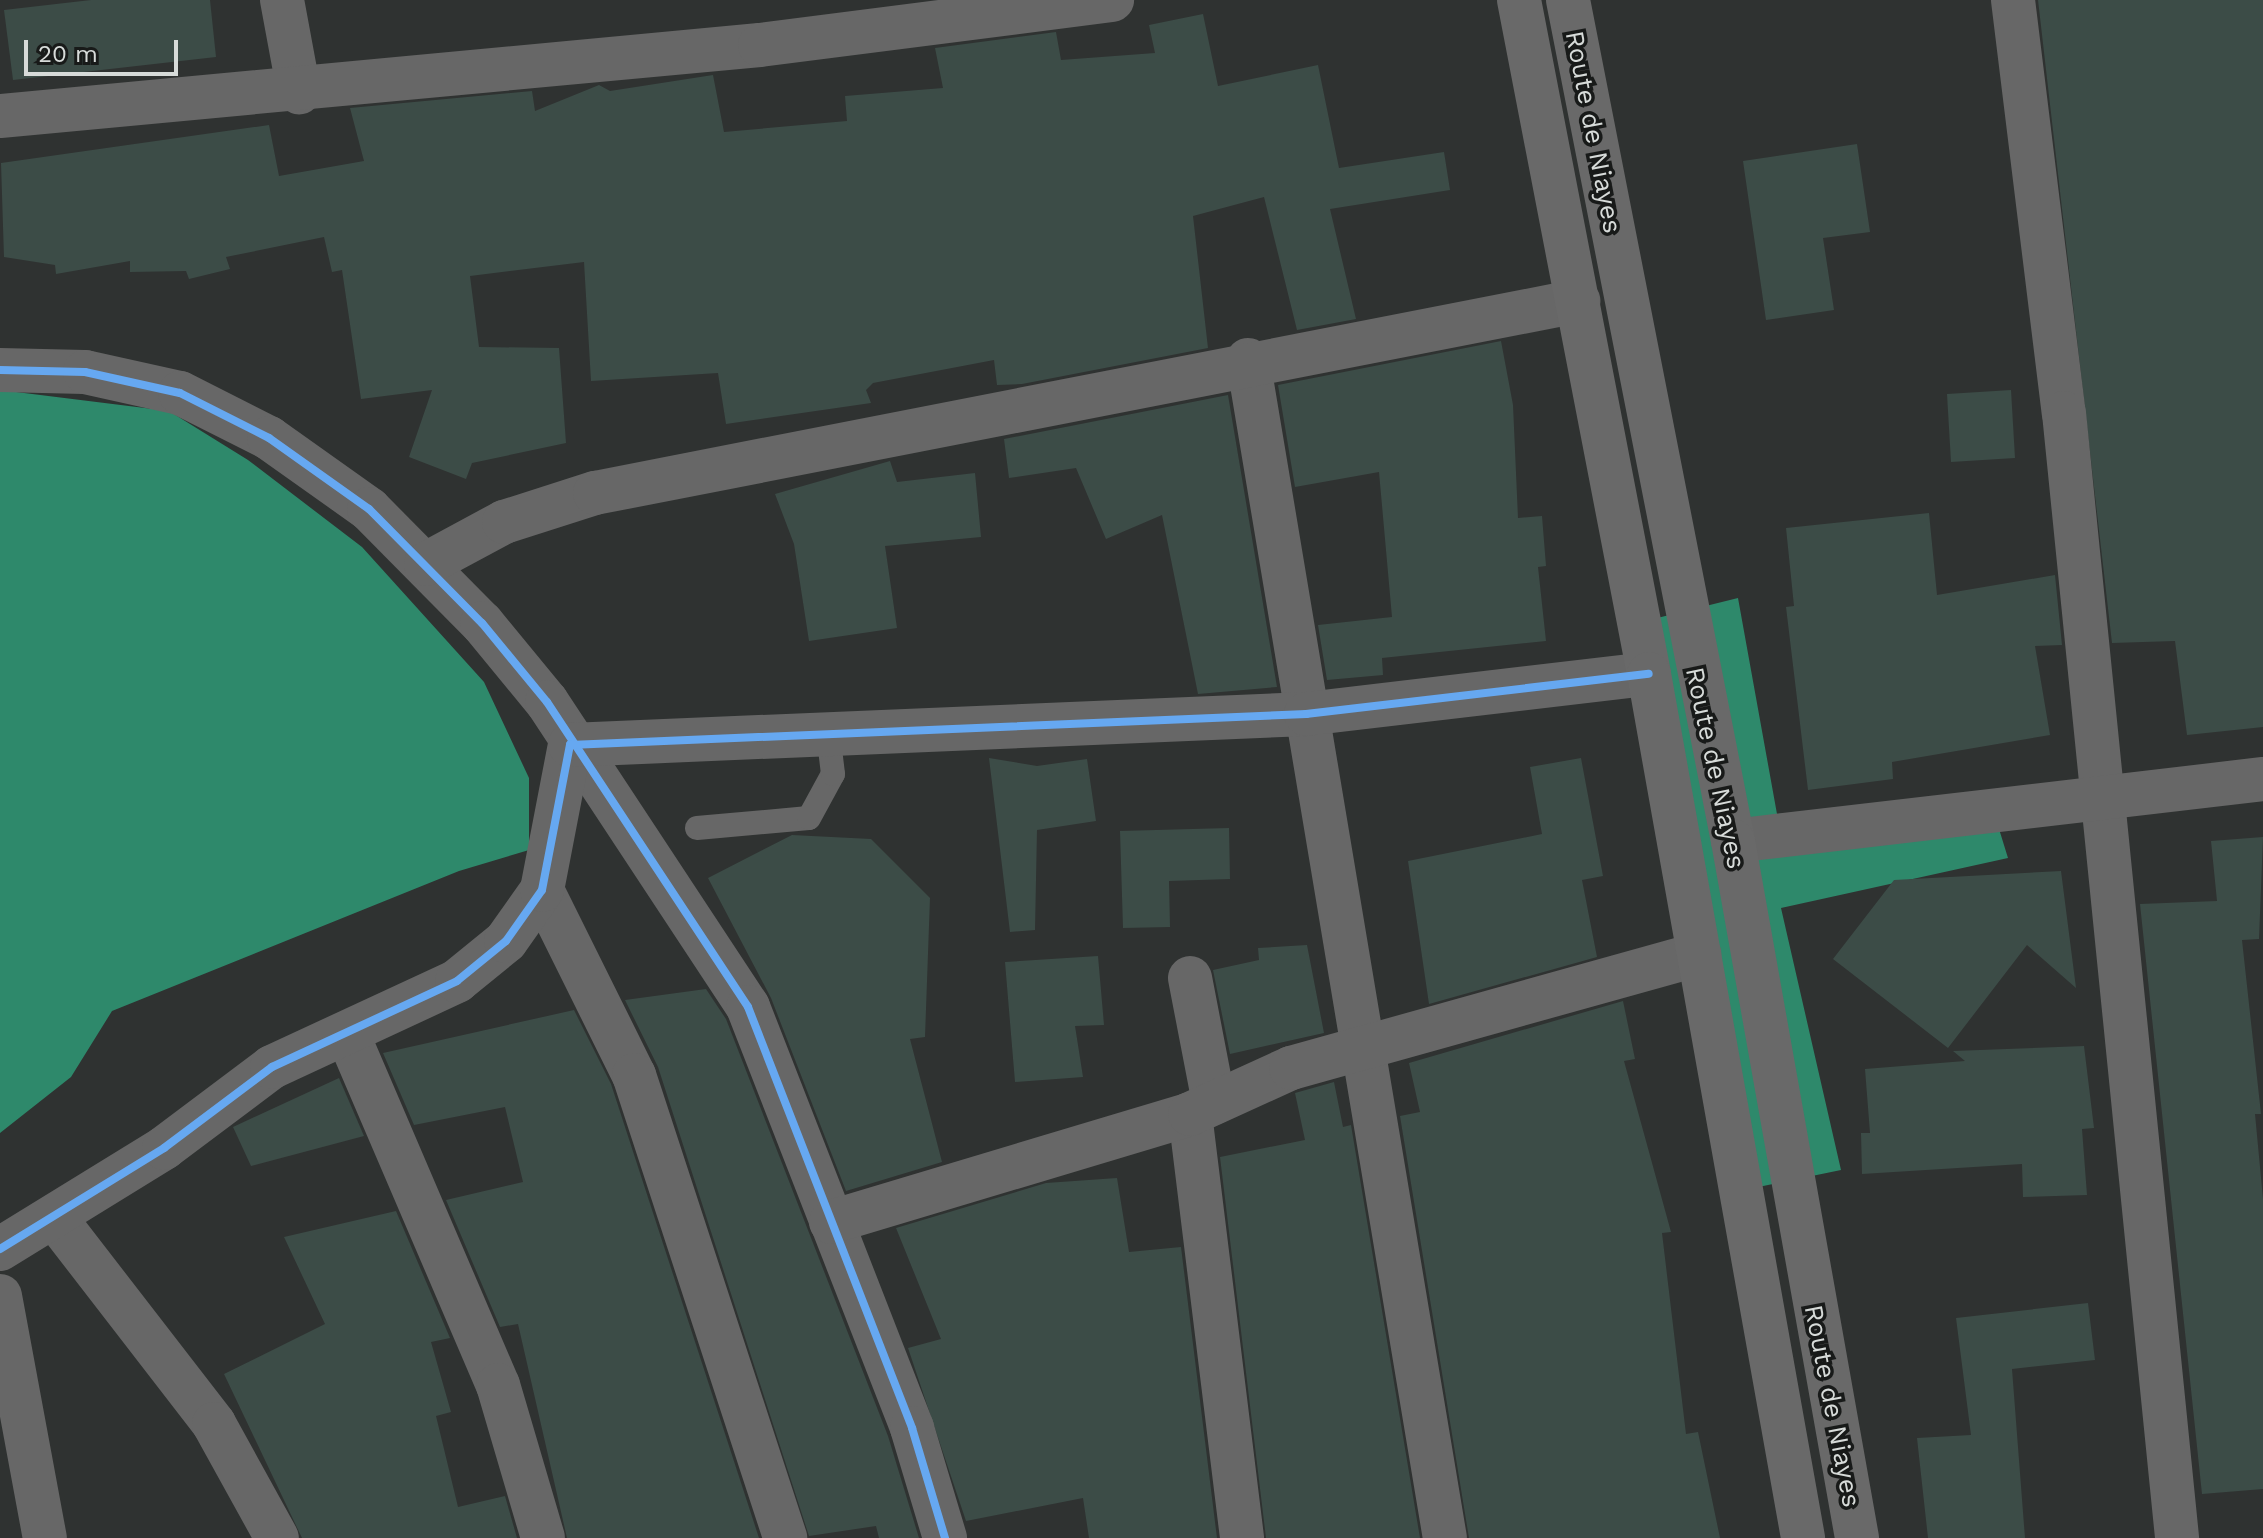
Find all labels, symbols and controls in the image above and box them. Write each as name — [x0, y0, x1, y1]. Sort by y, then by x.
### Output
scale bar — [28, 24, 182, 74]
street label: Route de Niayes — [1558, 28, 1628, 236]
text: 20 m — [38, 40, 98, 68]
street label: Route de Niayes — [1678, 664, 1752, 872]
street label: Route de Niayes — [1797, 1302, 1867, 1510]

